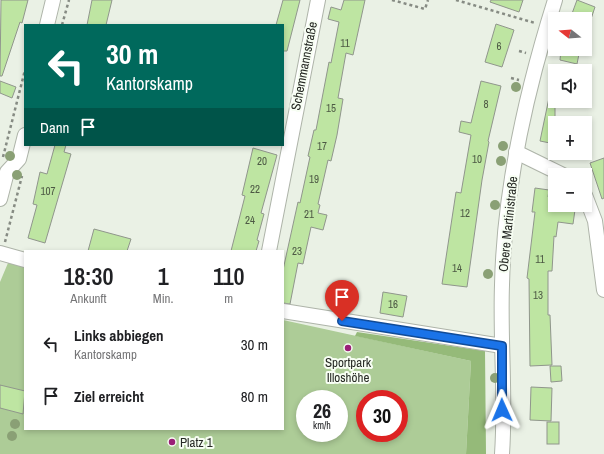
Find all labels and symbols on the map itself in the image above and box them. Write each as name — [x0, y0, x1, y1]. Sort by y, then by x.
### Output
north arrow — [548, 12, 592, 56]
street label: Schemmannstraße — [287, 20, 321, 112]
house number: 11 — [340, 36, 350, 50]
house number: 6 — [496, 39, 502, 53]
house number: 8 — [483, 97, 489, 111]
house number: 15 — [326, 101, 336, 115]
house number: 17 — [317, 139, 327, 153]
house number: 10 — [472, 152, 482, 166]
house number: 20 — [257, 154, 267, 168]
house number: 19 — [309, 172, 319, 186]
street label: Obere Martinistraße — [495, 175, 521, 273]
house number: 22 — [250, 182, 260, 196]
house number: 107 — [40, 184, 56, 198]
house number: 12 — [460, 206, 470, 220]
house number: 21 — [304, 207, 314, 221]
house number: 24 — [245, 213, 255, 227]
house number: 23 — [292, 244, 302, 258]
house number: 11 — [535, 252, 545, 266]
house number: 14 — [452, 261, 462, 275]
pin — [325, 280, 359, 321]
house number: 13 — [533, 288, 543, 302]
house number: 16 — [388, 297, 398, 311]
marker: Sportpark Illoshöhe — [343, 343, 353, 353]
place label: Sportpark Illoshöhe — [325, 354, 372, 386]
position arrow — [481, 389, 523, 431]
speed limit sign: 30 — [356, 390, 408, 442]
place label: Platz 1 — [180, 434, 213, 451]
marker: Platz 1 — [167, 437, 177, 447]

